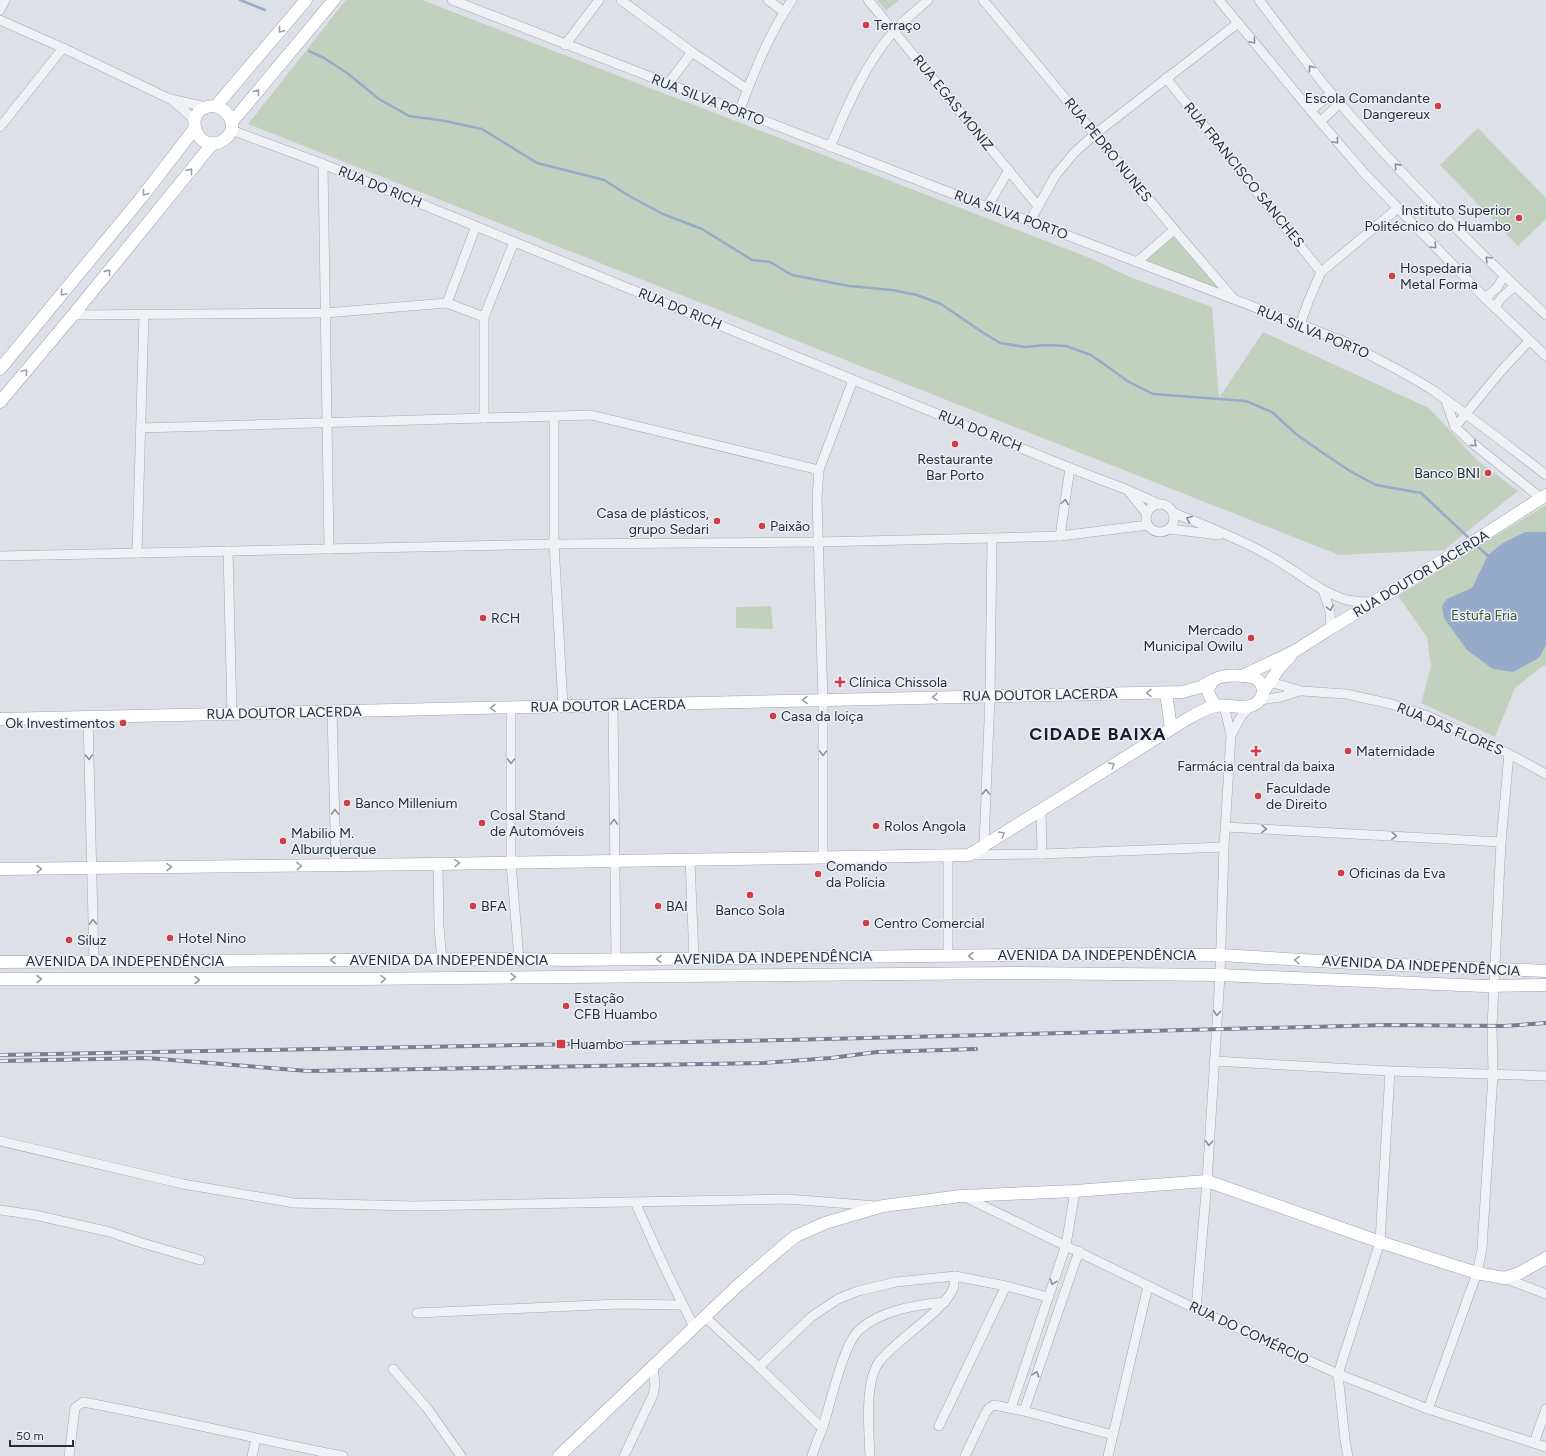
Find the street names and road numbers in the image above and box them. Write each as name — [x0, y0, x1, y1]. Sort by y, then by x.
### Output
street label: RUA EGAS MONIZ — [909, 52, 997, 154]
street label: RUA SILVA PORTO — [649, 71, 767, 129]
street label: RUA PEDRO NUNES — [1061, 94, 1155, 206]
street label: RUA FRANCISCO SANCHES — [1180, 99, 1308, 251]
street label: RUA DO RICH — [336, 163, 424, 211]
street label: RUA SILVA PORTO — [952, 187, 1070, 243]
street label: RUA DO RICH — [636, 285, 724, 333]
street label: RUA SILVA PORTO — [1254, 302, 1372, 362]
street label: RUA DO RICH — [936, 407, 1024, 455]
street label: RUA DOUTOR LACERDA — [1350, 526, 1492, 621]
street label: RUA DOUTOR LACERDA — [962, 685, 1118, 705]
street label: RUA DOUTOR LACERDA — [530, 696, 686, 716]
street label: RUA DAS FLORES — [1394, 699, 1506, 759]
street label: RUA DOUTOR LACERDA — [206, 703, 362, 723]
street label: AVENIDA DA INDEPENDÊNCIA — [998, 947, 1197, 964]
street label: AVENIDA DA INDEPENDÊNCIA — [674, 948, 873, 968]
street label: AVENIDA DA INDEPENDÊNCIA — [350, 952, 549, 969]
street label: AVENIDA DA INDEPENDÊNCIA — [1321, 952, 1521, 980]
street label: AVENIDA DA INDEPENDÊNCIA — [26, 953, 225, 970]
street label: RUA DO COMÉRCIO — [1186, 1298, 1312, 1368]

